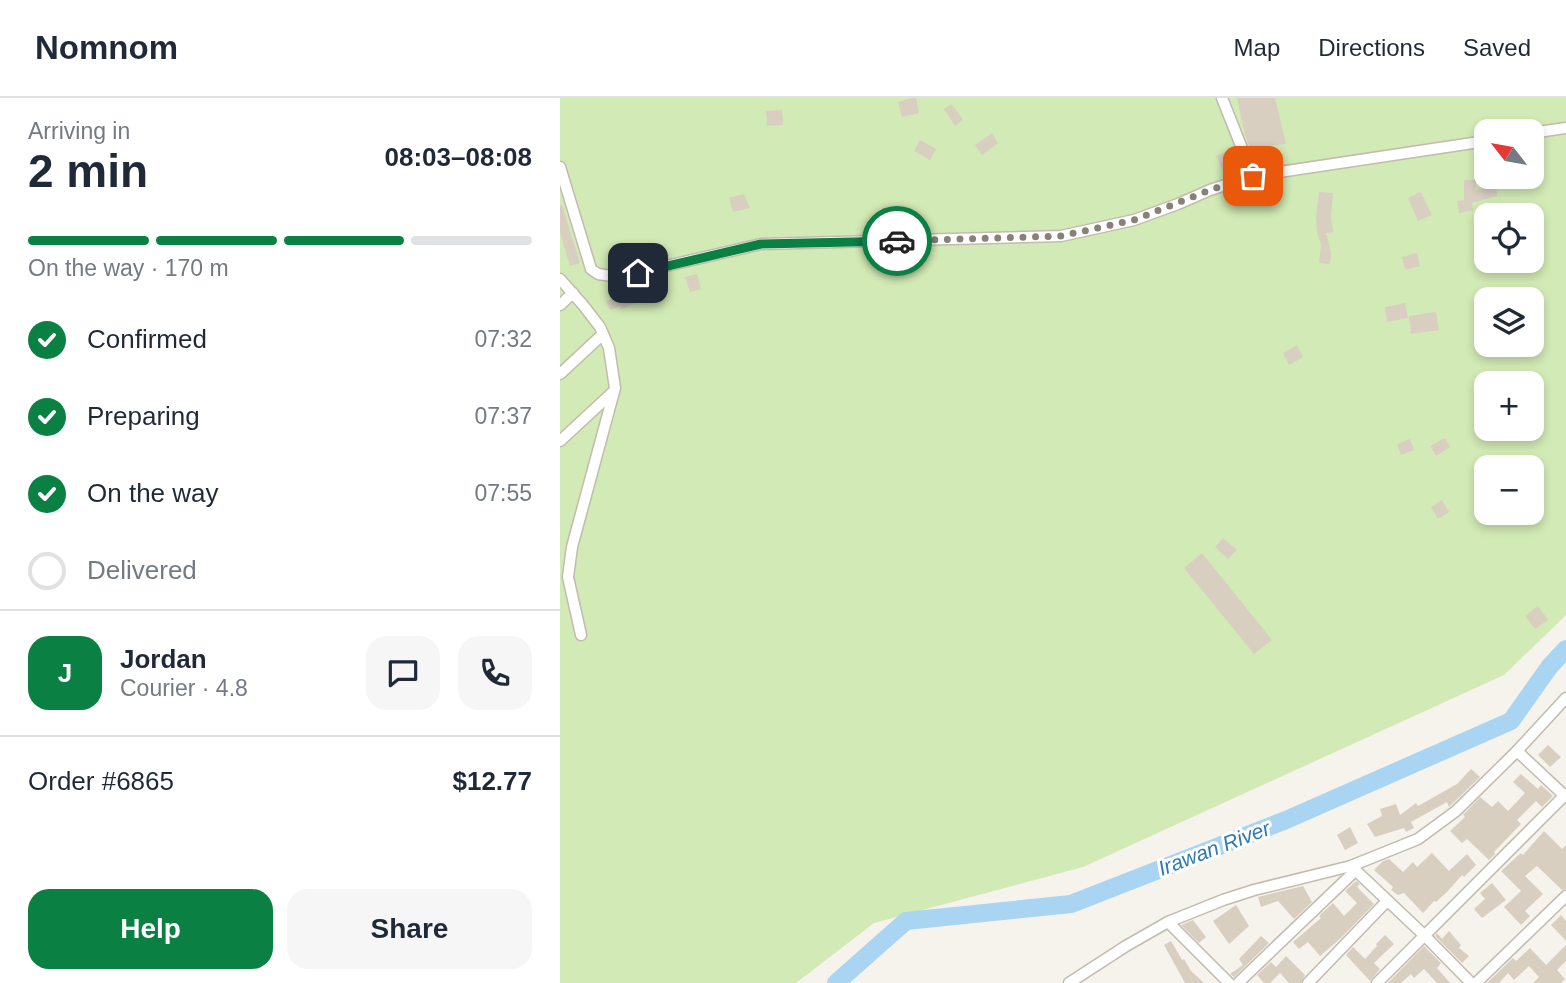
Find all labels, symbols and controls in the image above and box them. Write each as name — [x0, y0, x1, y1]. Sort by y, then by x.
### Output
text: Nomnom — [35, 29, 178, 66]
text: Map — [1234, 34, 1280, 61]
text: Directions — [1318, 34, 1425, 61]
text: Saved — [1463, 34, 1531, 61]
text: Arriving in — [28, 118, 130, 144]
north arrow — [1474, 119, 1544, 189]
map controls — [1474, 119, 1544, 525]
text: 08:03–08:08 — [385, 142, 532, 172]
text: 2 min — [28, 145, 148, 197]
pin — [1223, 146, 1283, 206]
icon: bag — [1234, 157, 1272, 195]
button: locate — [1474, 203, 1544, 273]
courier — [862, 206, 932, 276]
icon: car — [878, 222, 916, 260]
pin — [608, 243, 668, 303]
icon: home — [619, 254, 657, 292]
text: On the way · 170 m — [28, 255, 229, 281]
button: layers — [1474, 287, 1544, 357]
icon: check — [28, 321, 66, 359]
text: Confirmed — [87, 324, 207, 354]
text: 07:32 — [474, 326, 532, 352]
button: + — [1474, 371, 1544, 441]
icon: check — [28, 398, 66, 436]
text: Preparing — [87, 401, 200, 431]
text: 07:37 — [474, 403, 532, 429]
button: − — [1474, 455, 1544, 525]
icon: check — [28, 475, 66, 513]
text: On the way — [87, 478, 219, 508]
text: 07:55 — [474, 480, 532, 506]
text: Delivered — [87, 555, 197, 585]
button: chat — [366, 636, 440, 710]
button: phone — [458, 636, 532, 710]
text: Jordan — [120, 644, 207, 674]
text: J — [58, 658, 72, 688]
text: Courier · 4.8 — [120, 675, 248, 701]
text: Order #6865 — [28, 766, 174, 796]
text: $12.77 — [452, 766, 532, 796]
water label: Irawan River — [1155, 816, 1274, 880]
button: Help — [28, 889, 273, 969]
button: Share — [287, 889, 532, 969]

